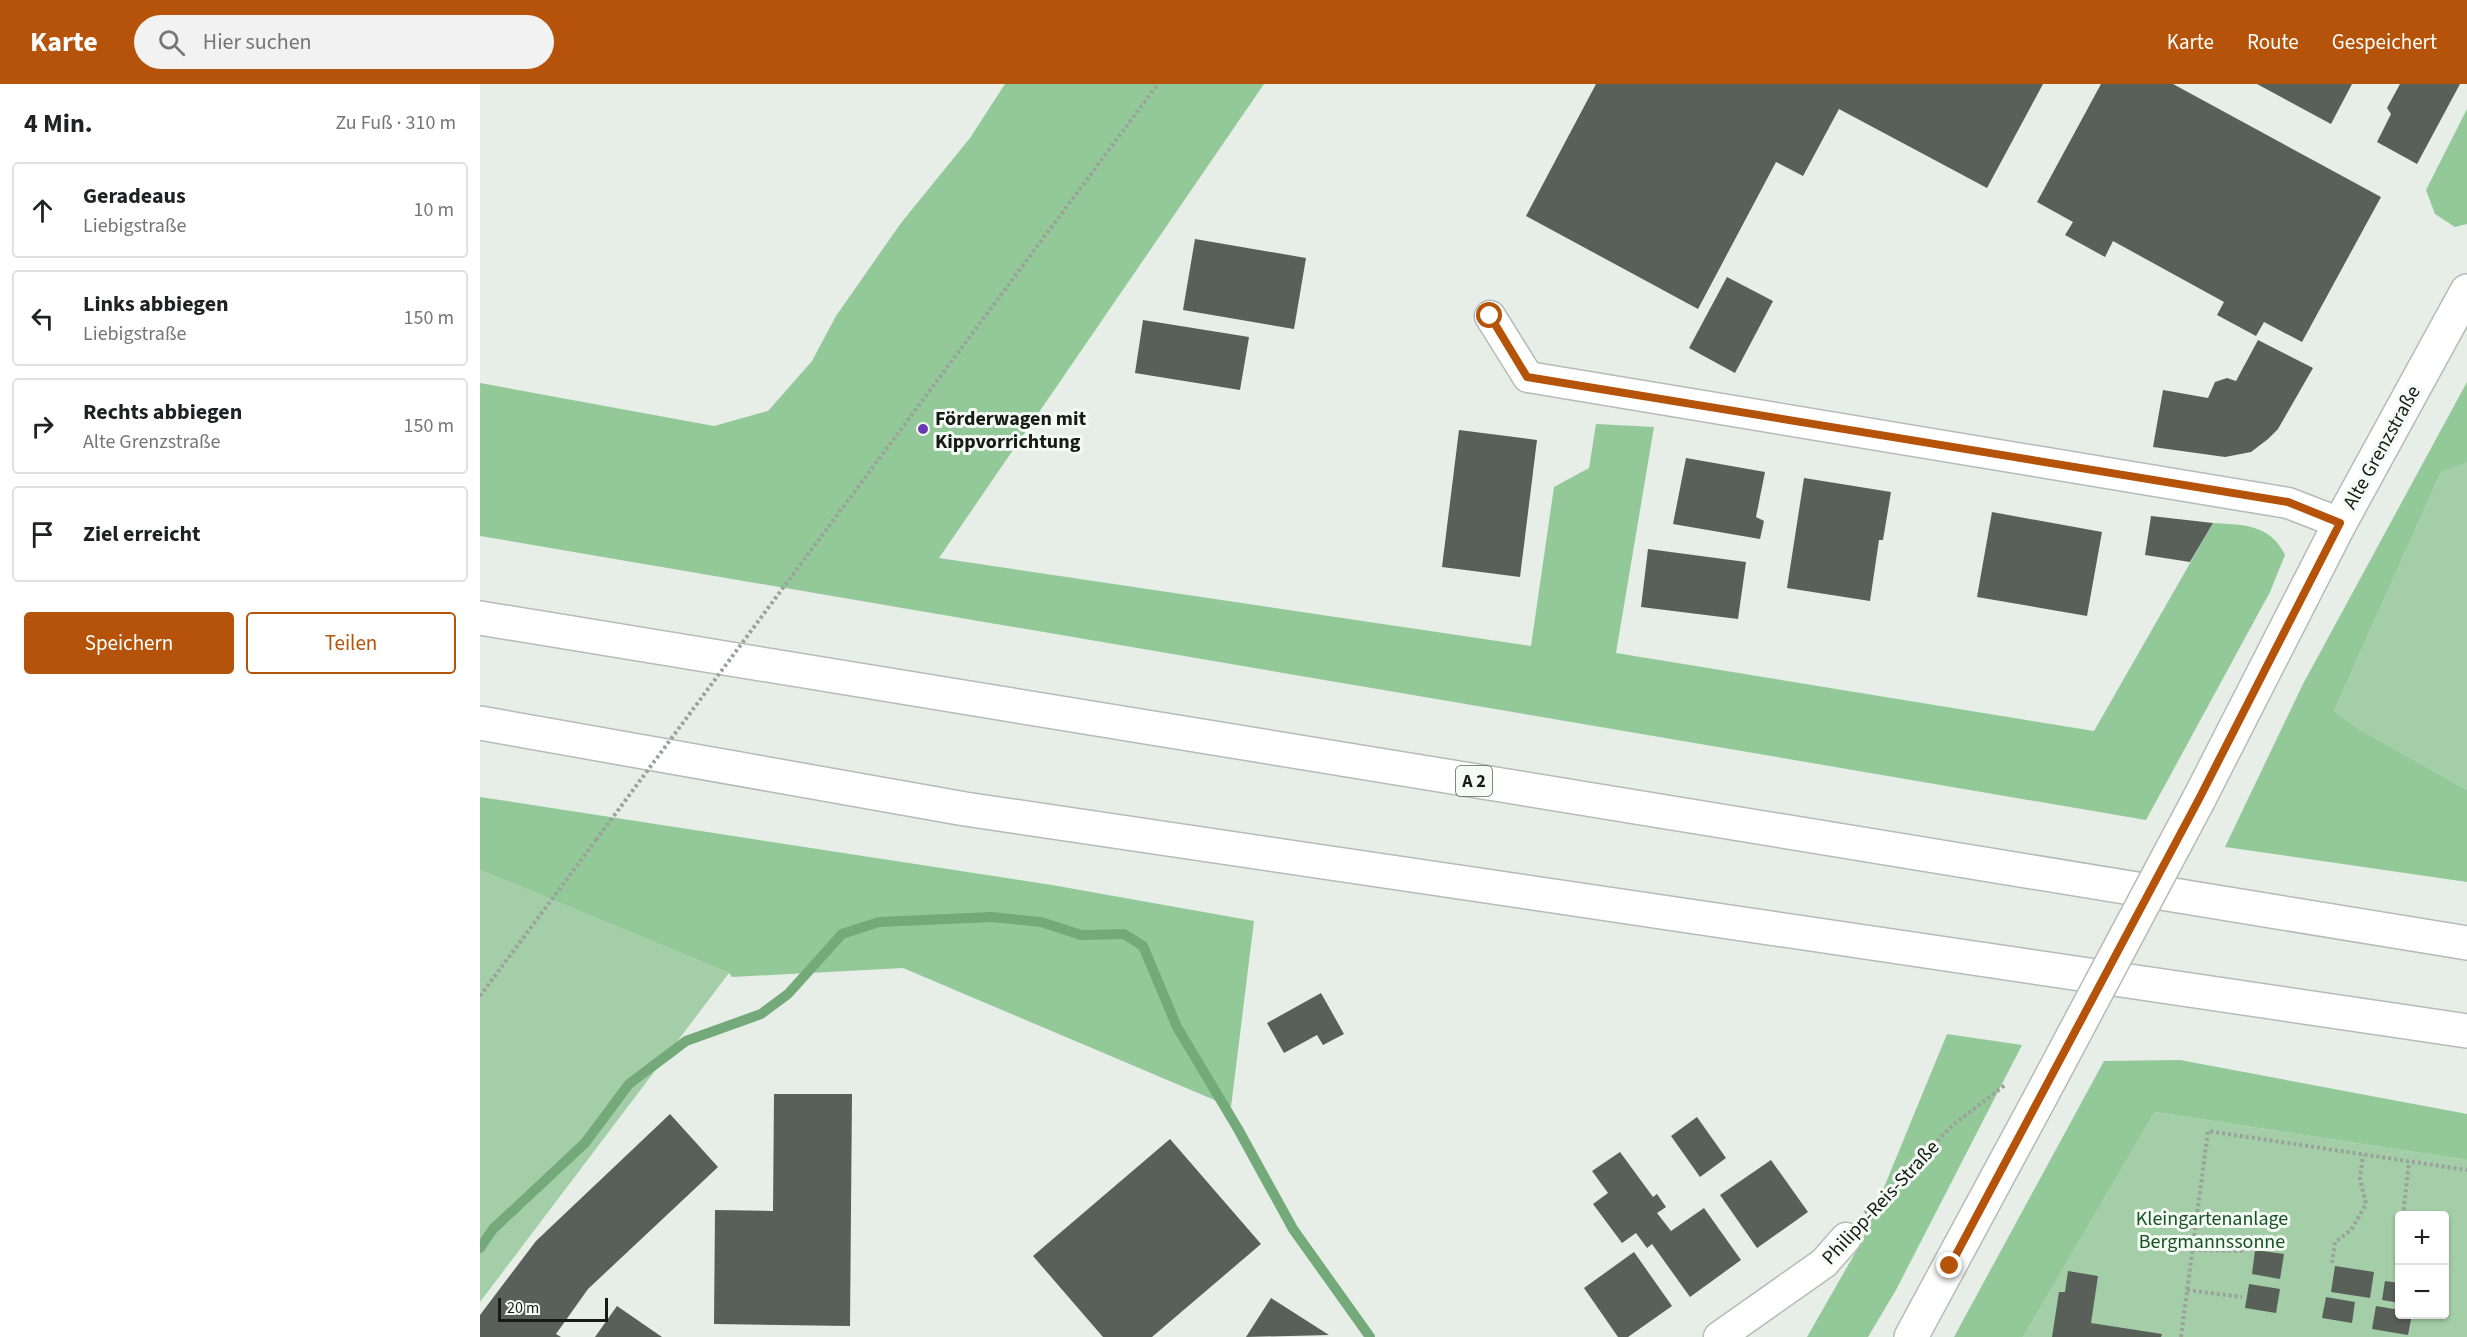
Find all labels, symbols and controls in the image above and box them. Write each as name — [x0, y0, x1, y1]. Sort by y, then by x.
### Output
search box — [134, 15, 554, 69]
text: Karte — [30, 22, 98, 62]
icon: search — [155, 26, 188, 59]
text: Hier suchen — [203, 26, 312, 58]
text: Karte — [2167, 27, 2214, 57]
text: Route — [2247, 27, 2299, 57]
text: Gespeichert — [2332, 27, 2437, 57]
text: 4 Min. — [24, 105, 93, 142]
text: Zu Fuß · 310 m — [335, 109, 456, 137]
text: Geradeaus — [83, 180, 186, 212]
icon: ahead — [26, 194, 59, 227]
text: 10 m — [414, 196, 454, 224]
text: Liebigstraße — [83, 212, 186, 240]
text: Links abbiegen — [83, 288, 229, 320]
icon: left — [26, 302, 59, 335]
route start — [1476, 302, 1502, 328]
text: 150 m — [404, 304, 454, 332]
text: Liebigstraße — [83, 320, 186, 348]
street label: Alte Grenzstraße — [2336, 380, 2427, 514]
text: Rechts abbiegen — [83, 396, 242, 428]
place label: Förderwagen mit Kippvorrichtung — [935, 405, 1086, 456]
icon: right — [26, 410, 59, 443]
text: 150 m — [404, 412, 454, 440]
marker: Förderwagen mit Kippvorrichtung — [916, 422, 930, 436]
text: Alte Grenzstraße — [83, 428, 221, 456]
icon: arrive — [26, 518, 59, 551]
text: Ziel erreicht — [83, 518, 201, 550]
button: Speichern — [24, 612, 234, 674]
button: Teilen — [246, 612, 456, 674]
road number: A 2 — [1456, 766, 1492, 796]
street label: Philipp-Reis-Straße — [1816, 1134, 1946, 1271]
park label: Kleingartenanlage Bergmannssonne — [2136, 1205, 2288, 1256]
map controls — [2395, 1211, 2449, 1319]
button: + — [2395, 1211, 2449, 1265]
route end — [1936, 1252, 1962, 1278]
button: − — [2395, 1265, 2449, 1319]
scale bar — [498, 1295, 608, 1322]
text: 20 m — [507, 1297, 539, 1319]

